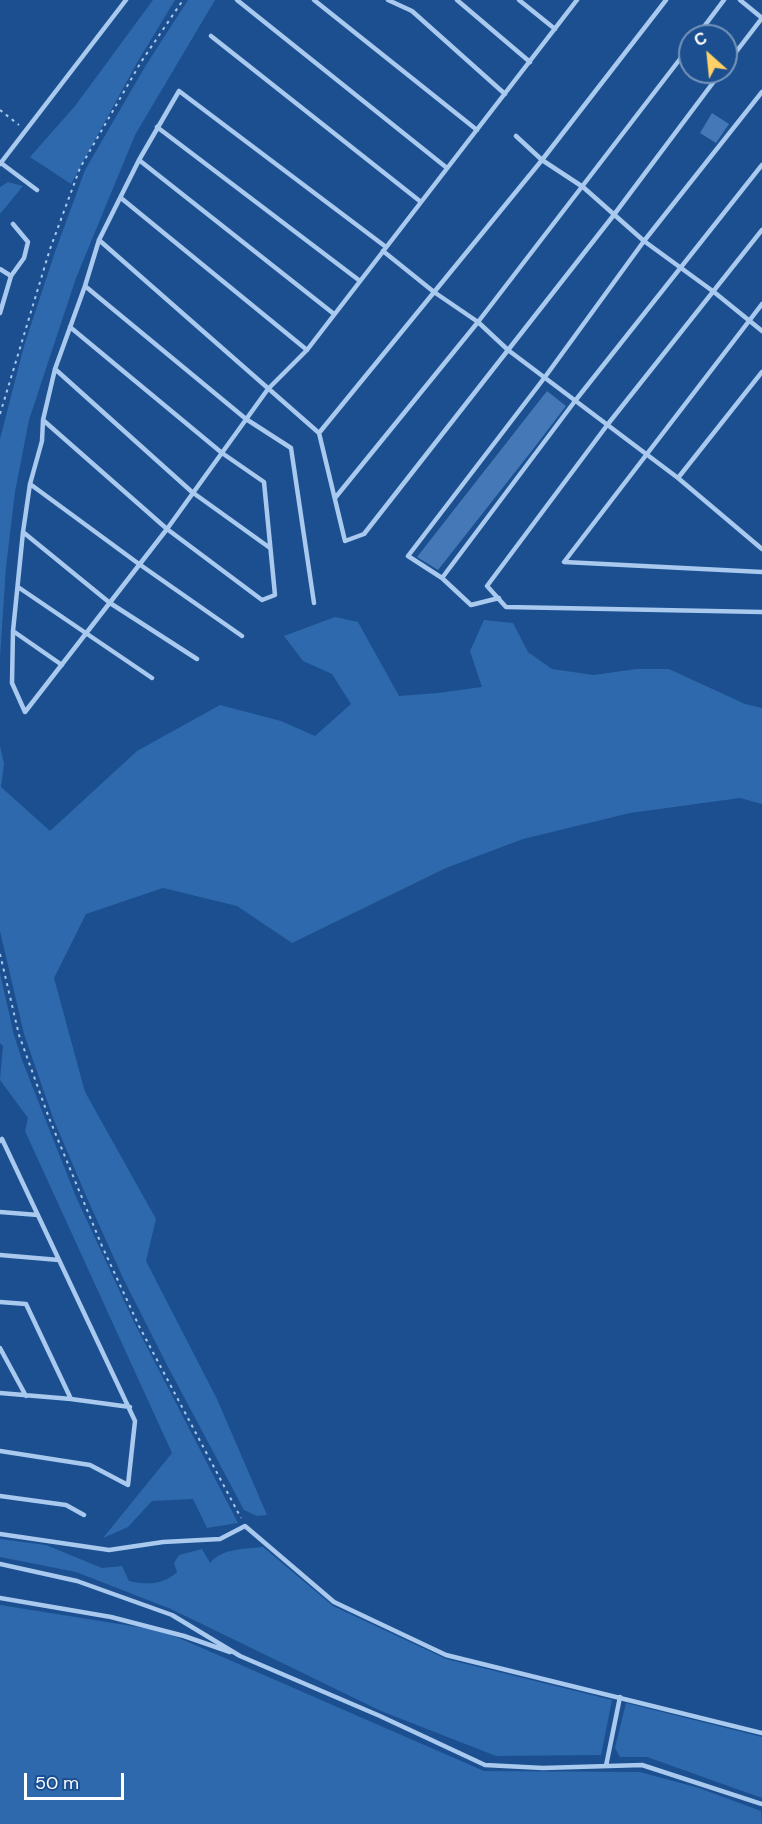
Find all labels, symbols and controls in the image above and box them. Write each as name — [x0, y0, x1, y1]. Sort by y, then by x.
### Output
north arrow — [678, 24, 738, 84]
text: С — [691, 27, 710, 51]
scale bar — [27, 1761, 128, 1799]
text: 50 m — [35, 1771, 79, 1795]

